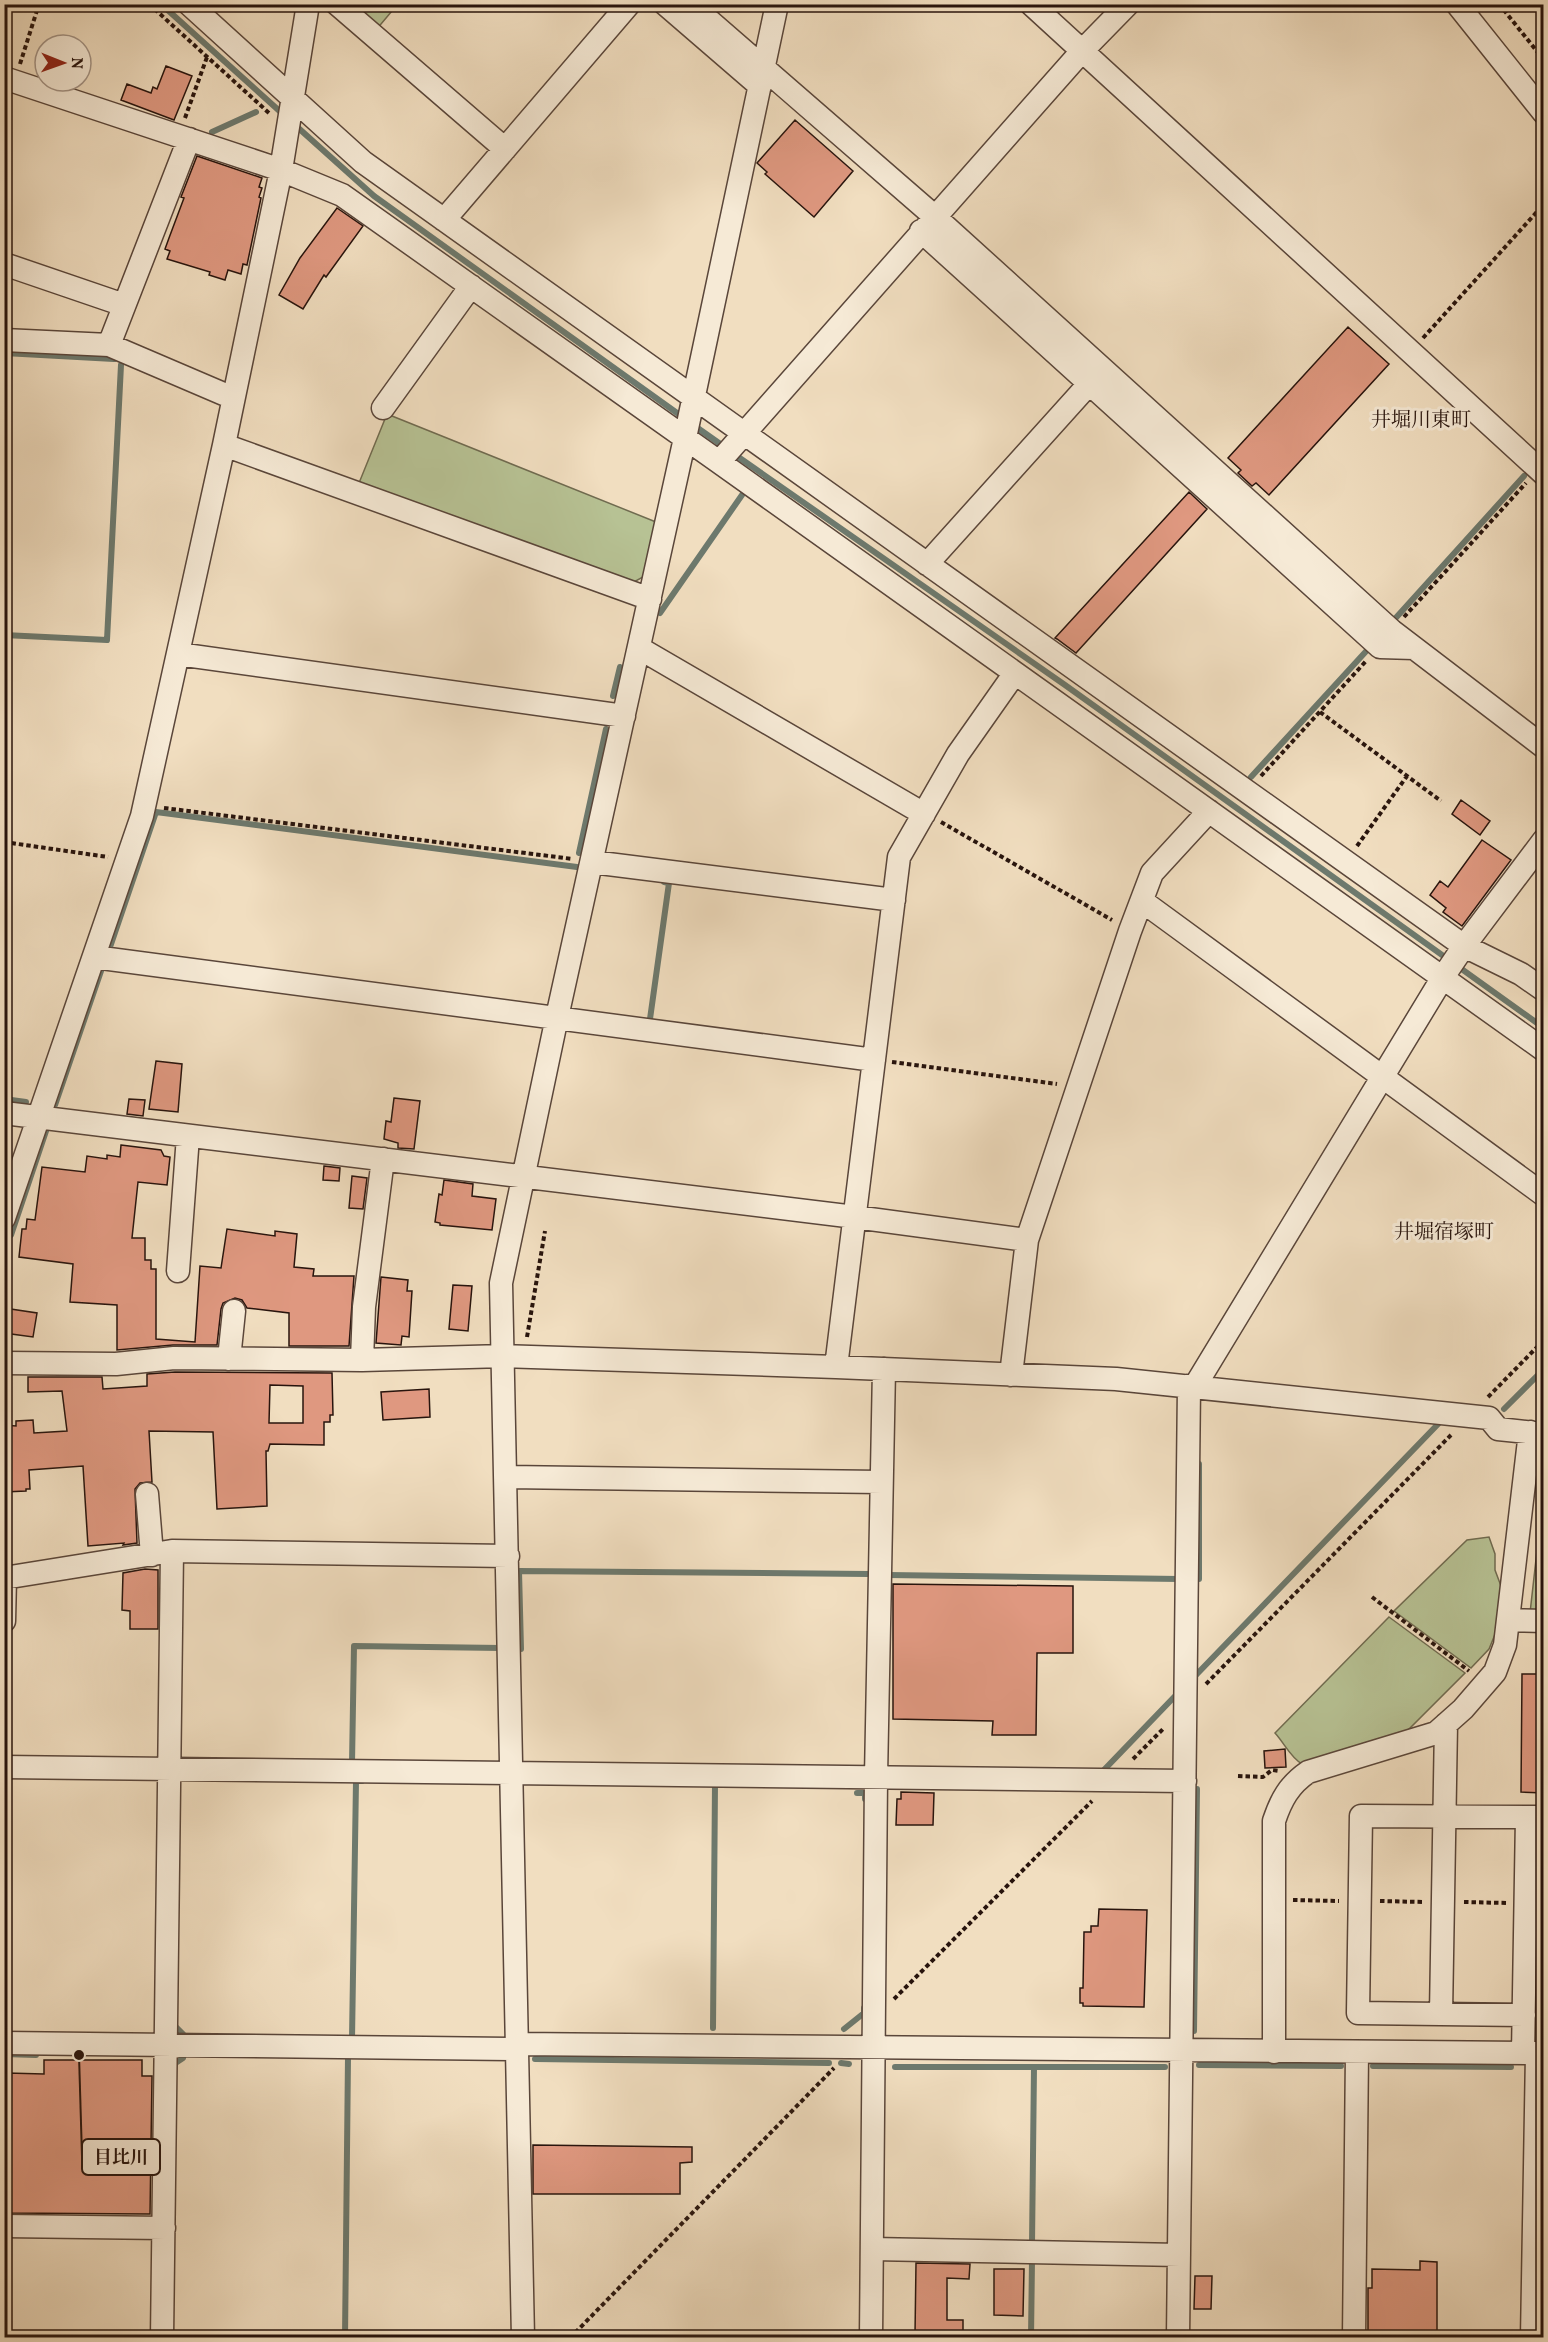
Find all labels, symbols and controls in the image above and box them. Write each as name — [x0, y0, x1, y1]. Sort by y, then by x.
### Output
north arrow — [33, 33, 93, 93]
text: N — [65, 57, 87, 70]
district label: 井堀川東町 — [1371, 407, 1471, 435]
district label: 井堀宿塚町 — [1394, 1219, 1494, 1247]
callout: 目比川 — [82, 2139, 160, 2175]
text: 目比川 — [94, 2146, 148, 2171]

